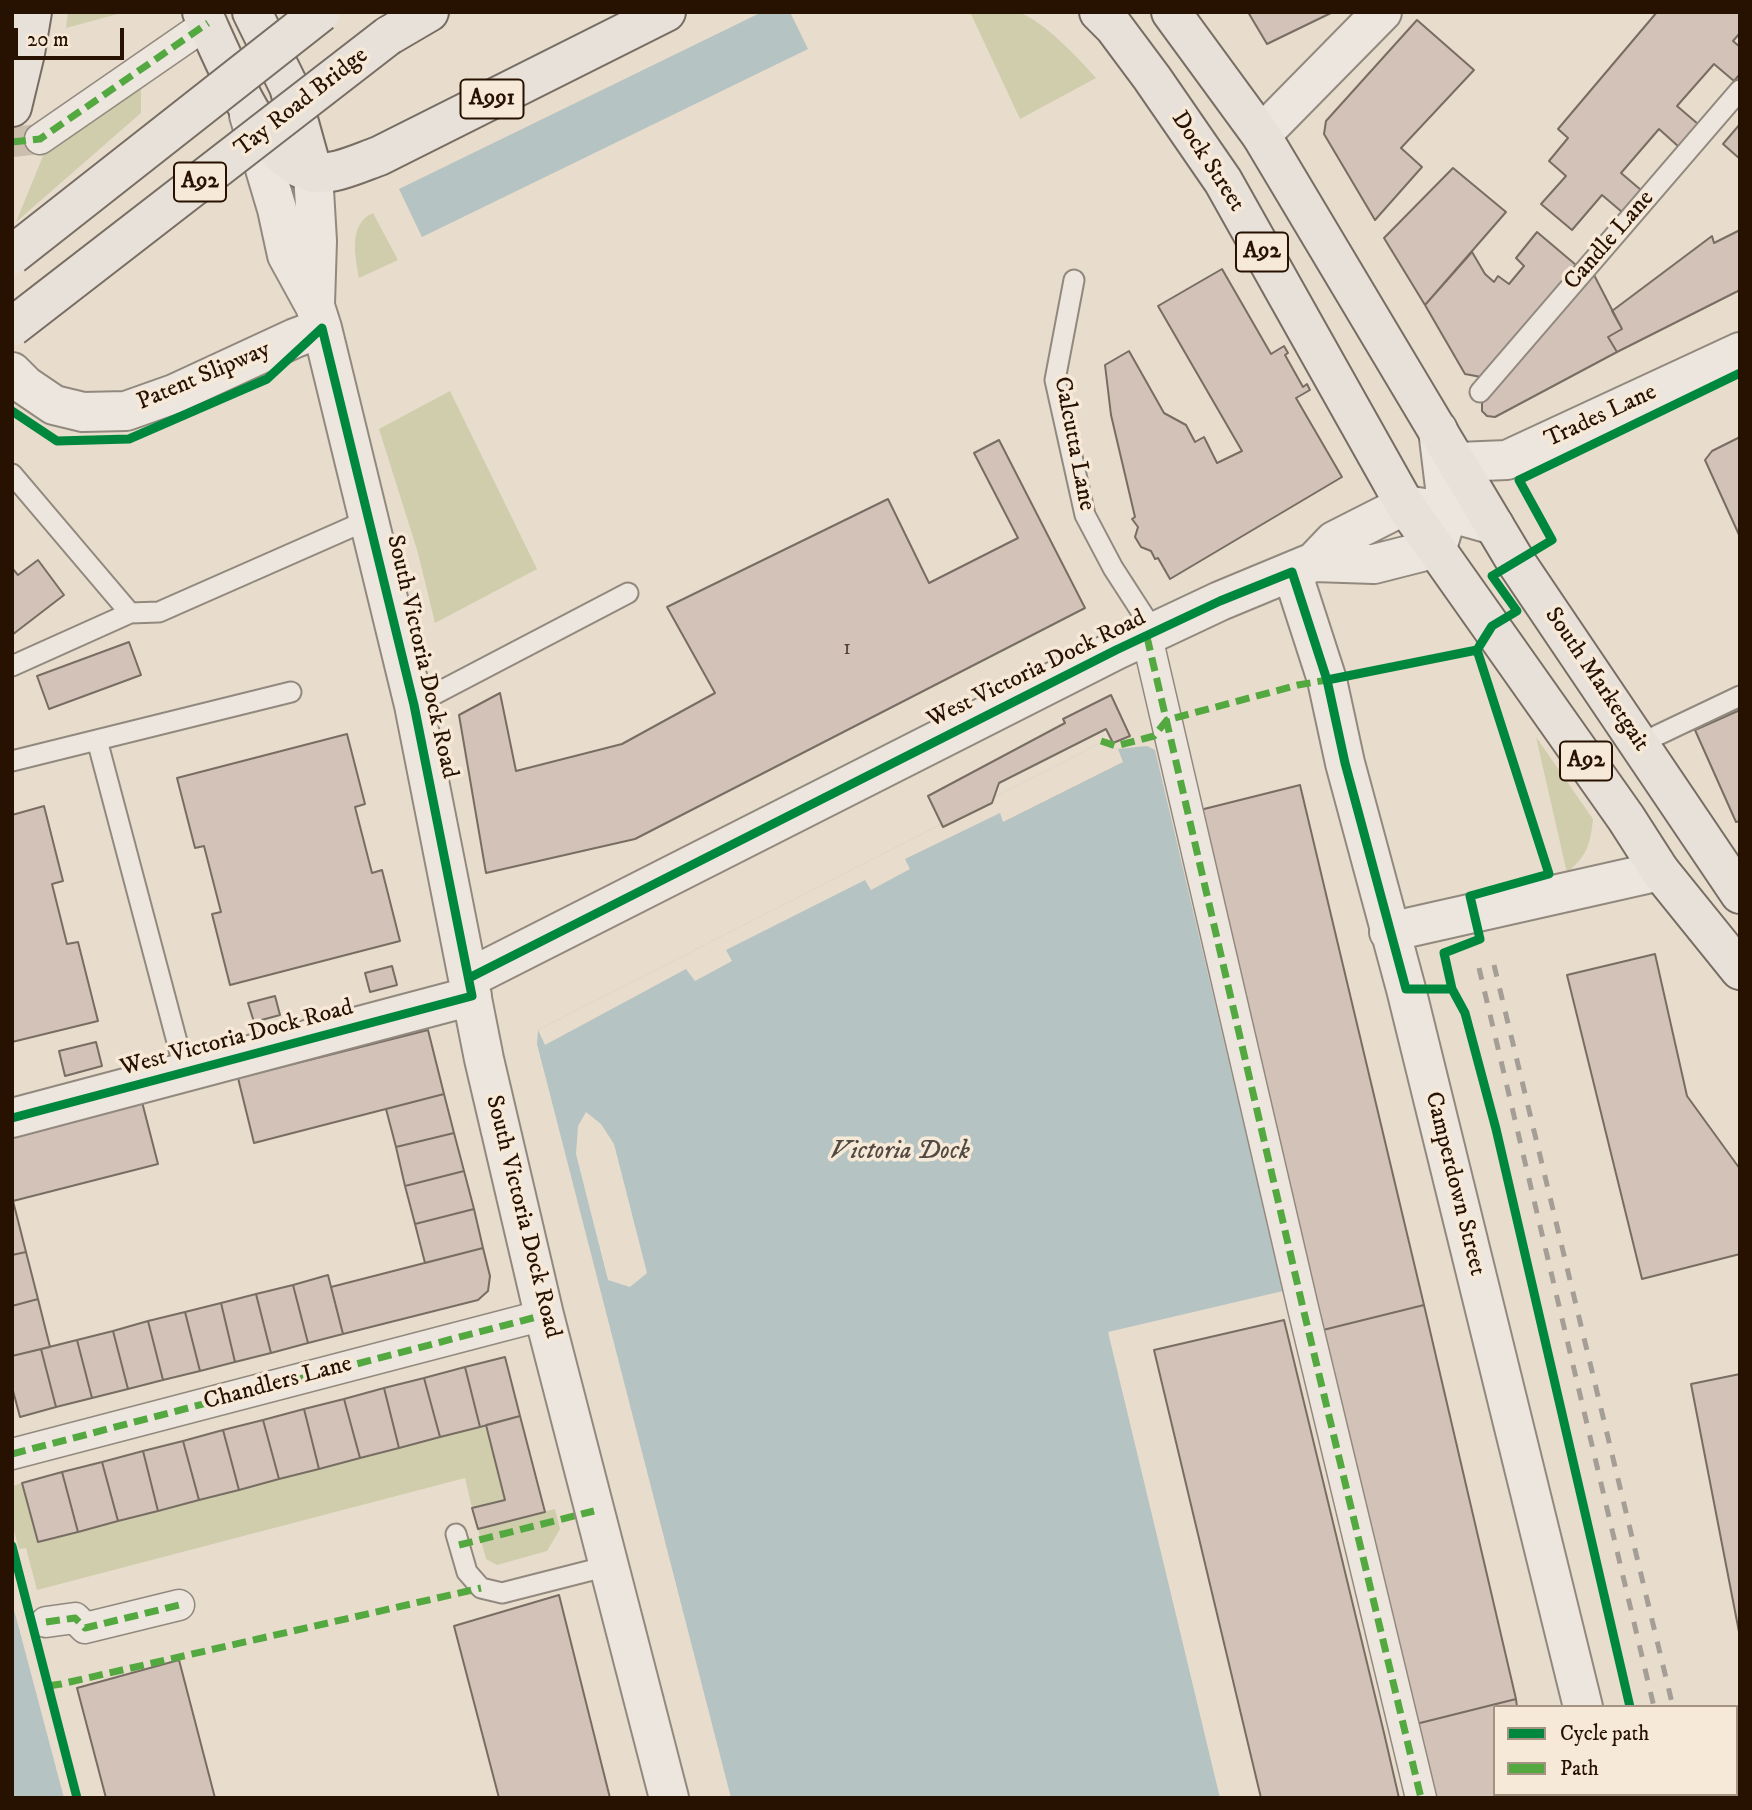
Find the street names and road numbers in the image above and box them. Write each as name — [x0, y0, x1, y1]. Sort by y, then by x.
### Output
street label: Tay Road Bridge — [230, 42, 374, 164]
road number: A991 — [461, 80, 524, 118]
street label: Dock Street — [1164, 106, 1250, 218]
road number: A92 — [174, 162, 226, 202]
street label: Candle Lane — [1559, 185, 1661, 297]
road number: A92 — [1236, 232, 1288, 272]
street label: Patent Slipway — [133, 336, 275, 418]
street label: Calcutta Lane — [1046, 375, 1100, 513]
street label: Trades Lane — [1541, 379, 1661, 455]
street label: South Victoria Dock Road — [379, 532, 463, 782]
street label: South Marketgait — [1537, 603, 1655, 757]
street label: West Victoria Dock Road — [923, 605, 1151, 735]
road number: A92 — [1560, 741, 1612, 780]
street label: West Victoria Dock Road — [118, 994, 356, 1084]
street label: Camperdown Street — [1417, 1089, 1491, 1279]
street label: South Victoria Dock Road — [478, 1093, 566, 1341]
street label: Chandlers Lane — [201, 1350, 355, 1418]

